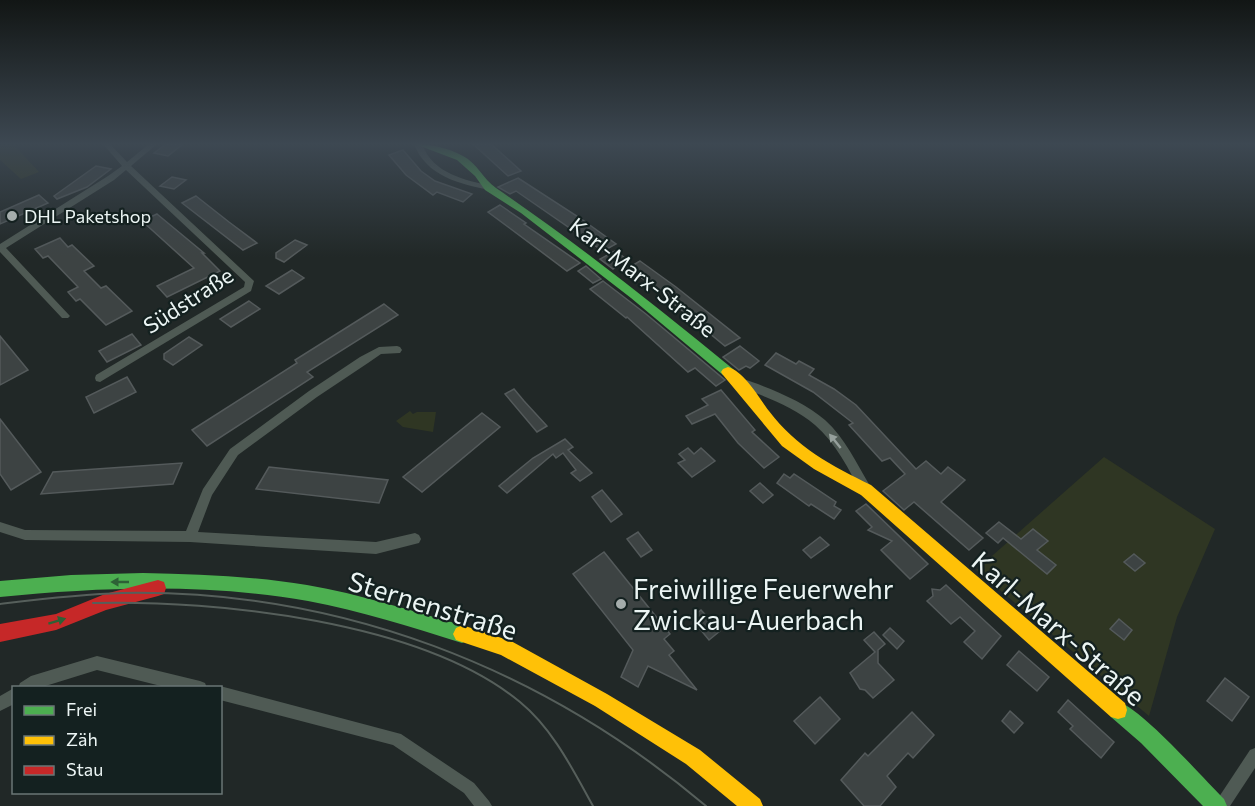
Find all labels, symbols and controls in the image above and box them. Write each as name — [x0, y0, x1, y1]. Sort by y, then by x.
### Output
place label: DHL Paketshop — [24, 205, 151, 227]
marker: DHL Paketshop — [5, 209, 19, 223]
street label: Karl-Marx-Straße — [564, 211, 722, 343]
street label: Südstraße — [138, 261, 238, 339]
one-way arrow — [828, 433, 841, 449]
street label: Karl-Marx-Straße — [966, 544, 1152, 712]
street label: Sternenstraße — [344, 564, 522, 646]
place label: Freiwillige Feuerwehr Zwickau-Auerbach — [633, 572, 894, 636]
one-way arrow — [110, 577, 129, 587]
marker: Freiwillige Feuerwehr Zwickau-Auerbach — [614, 597, 628, 611]
one-way arrow — [48, 616, 66, 625]
legend — [12, 686, 222, 794]
text: Frei — [66, 698, 97, 720]
text: Zäh — [66, 728, 98, 750]
text: Stau — [66, 758, 103, 780]

